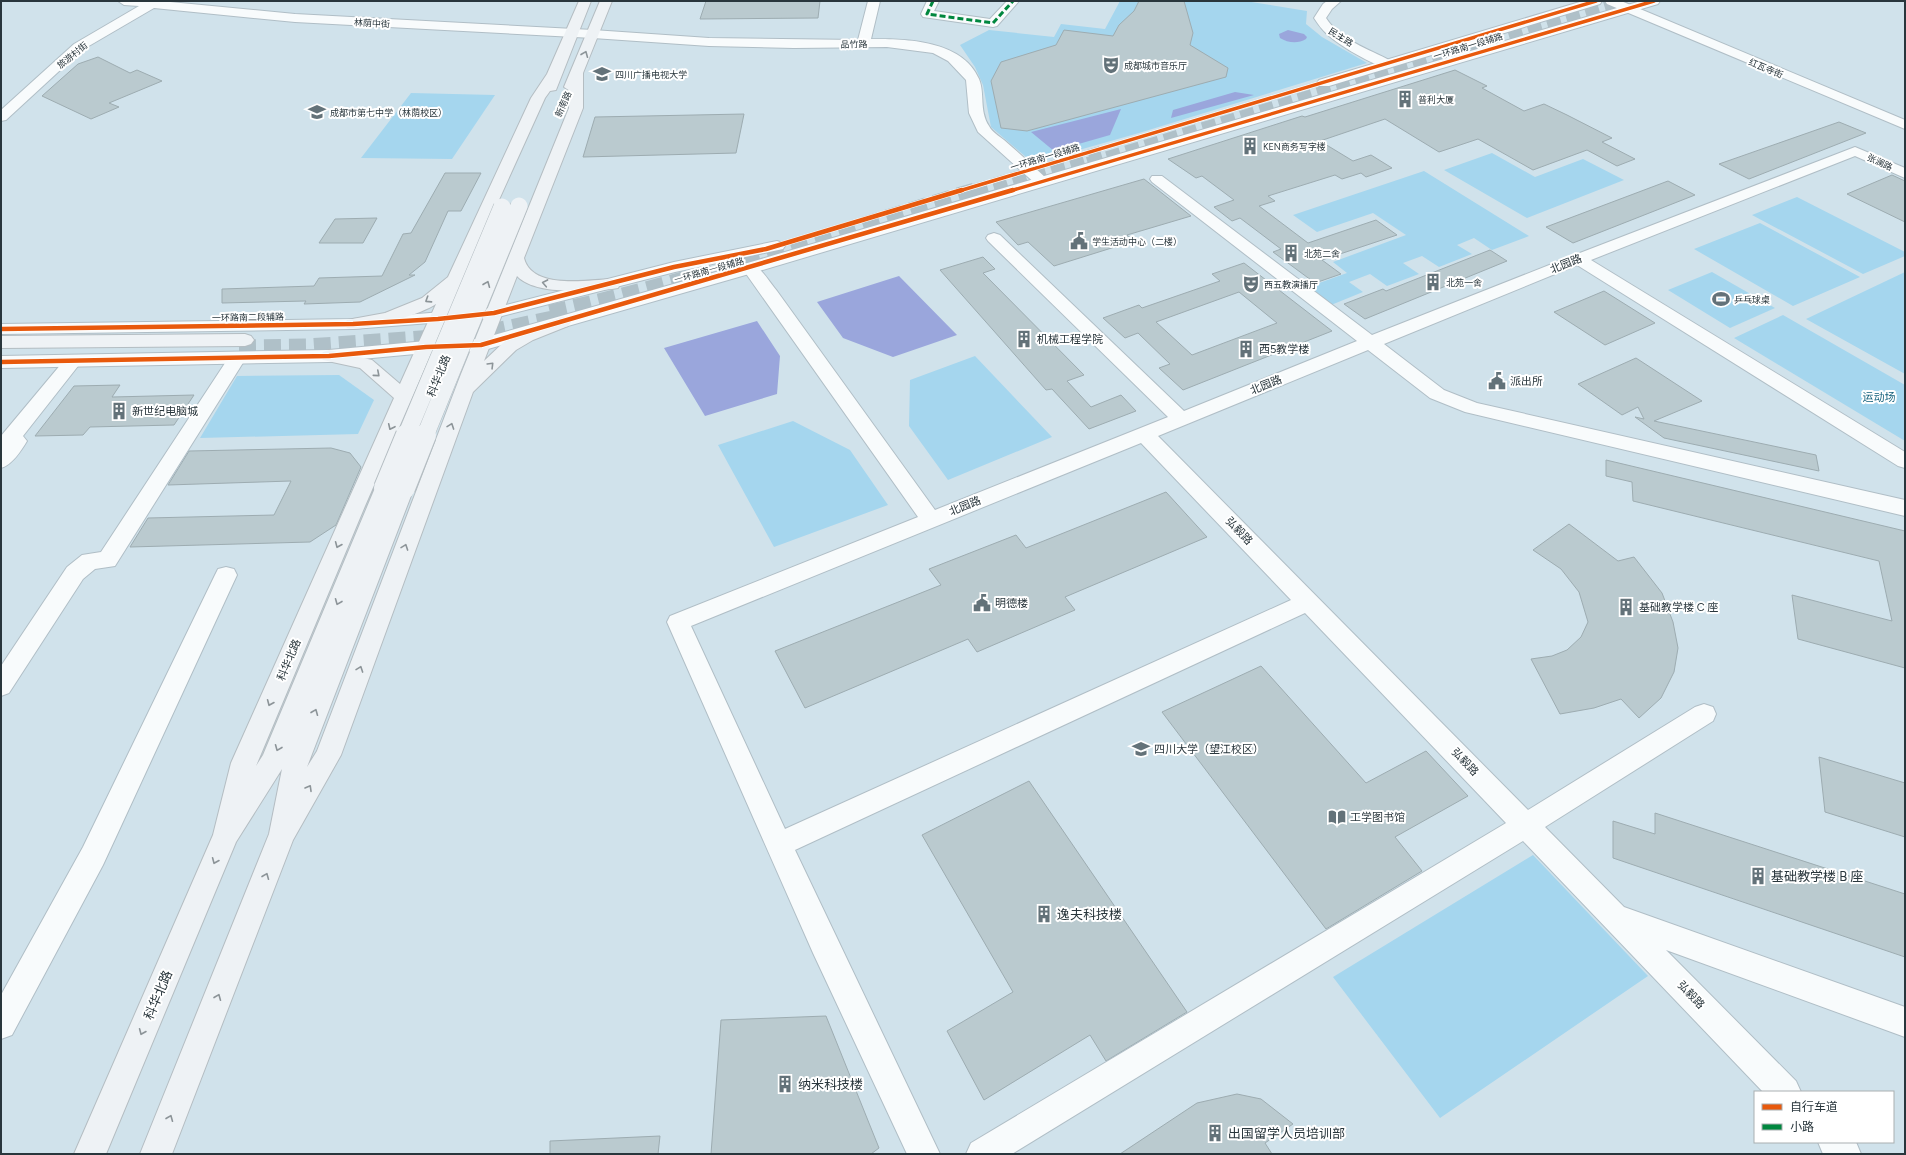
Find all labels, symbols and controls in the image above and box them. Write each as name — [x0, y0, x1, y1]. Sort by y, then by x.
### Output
street label: 林荫中街 — [354, 17, 390, 29]
street label: 民主路 — [1327, 25, 1355, 49]
street label: 一环路南一段辅路 — [1432, 30, 1504, 62]
street label: 品竹路 — [840, 38, 868, 50]
street label: 旅游村街 — [55, 39, 89, 71]
one-way arrow — [580, 51, 588, 58]
theatre icon: 成都城市音乐厅 — [1101, 55, 1121, 75]
street label: 红瓦寺街 — [1747, 56, 1785, 80]
place label: 成都城市音乐厅 — [1124, 60, 1187, 71]
school or university icon: 四川广播电视大学 — [592, 64, 612, 84]
place label: 四川广播电视大学 — [615, 69, 687, 80]
street label: 新南路 — [552, 89, 574, 119]
building icon: 普利大厦 — [1395, 89, 1415, 109]
place label: 普利大厦 — [1418, 94, 1454, 105]
school or university icon: 成都市第七中学（林荫校区） — [307, 102, 327, 122]
place label: 成都市第七中学（林荫校区） — [330, 107, 447, 118]
building icon: KEN商务写字楼 — [1240, 136, 1260, 156]
street label: 一环路南一段辅路 — [1009, 141, 1081, 173]
place label: KEN商务写字楼 — [1263, 141, 1326, 152]
street label: 张澜路 — [1865, 151, 1895, 173]
public building icon: 学生活动中心（二楼） — [1069, 231, 1089, 251]
place label: 学生活动中心（二楼） — [1092, 236, 1182, 247]
building icon: 北苑二舍 — [1281, 243, 1301, 263]
place label: 北苑二舍 — [1304, 248, 1340, 259]
street label: 北园路 — [1548, 252, 1584, 276]
street label: 一环路南一段辅路 — [673, 255, 745, 285]
building icon: 北苑一舍 — [1423, 272, 1443, 292]
theatre icon: 西五教演播厅 — [1241, 274, 1261, 294]
place label: 北苑一舍 — [1446, 277, 1482, 288]
one-way arrow — [542, 279, 548, 288]
place label: 西五教演播厅 — [1264, 279, 1318, 290]
one-way arrow — [483, 280, 491, 287]
sports icon: 乒乓球桌 — [1711, 289, 1731, 309]
place label: 乒乓球桌 — [1734, 294, 1770, 305]
one-way arrow — [425, 296, 432, 303]
street label: 一环路南二段辅路 — [212, 311, 284, 323]
building icon: 机械工程学院 — [1014, 329, 1034, 349]
place label: 机械工程学院 — [1037, 333, 1103, 346]
building icon: 西5教学楼 — [1236, 339, 1256, 359]
place label: 西5教学楼 — [1259, 343, 1309, 356]
street label: 科华北路 — [425, 353, 453, 399]
one-way arrow — [486, 362, 494, 370]
one-way arrow — [373, 369, 380, 376]
public building icon: 派出所 — [1487, 371, 1507, 391]
street label: 北园路 — [1248, 373, 1284, 397]
place label: 派出所 — [1510, 375, 1543, 388]
park label: 运动场 — [1863, 391, 1896, 404]
building icon: 新世纪电脑城 — [109, 401, 129, 421]
place label: 新世纪电脑城 — [132, 405, 198, 418]
one-way arrow — [388, 422, 396, 430]
one-way arrow — [446, 422, 454, 429]
street label: 北园路 — [947, 494, 983, 518]
street label: 弘毅路 — [1223, 515, 1255, 547]
one-way arrow — [335, 541, 343, 549]
one-way arrow — [401, 544, 409, 551]
public building icon: 明德楼 — [972, 593, 992, 613]
place label: 明德楼 — [995, 597, 1028, 610]
building icon: 基础教学楼 C 座 — [1616, 597, 1636, 617]
one-way arrow — [335, 598, 343, 605]
place label: 基础教学楼 C 座 — [1639, 601, 1718, 614]
street label: 科华北路 — [274, 637, 304, 683]
one-way arrow — [355, 666, 363, 673]
one-way arrow — [267, 699, 275, 707]
one-way arrow — [310, 709, 318, 716]
school or university icon: 四川大学（望江校区） — [1131, 739, 1151, 759]
place label: 四川大学（望江校区） — [1154, 743, 1264, 756]
one-way arrow — [275, 745, 283, 752]
street label: 弘毅路 — [1449, 746, 1481, 778]
one-way arrow — [304, 785, 311, 793]
library icon: 工学图书馆 — [1327, 807, 1347, 827]
place label: 工学图书馆 — [1350, 811, 1405, 824]
one-way arrow — [211, 857, 219, 864]
building icon: 基础教学楼 B 座 — [1748, 866, 1768, 886]
place label: 基础教学楼 B 座 — [1771, 869, 1863, 884]
one-way arrow — [261, 873, 269, 881]
building icon: 逸夫科技楼 — [1034, 904, 1054, 924]
place label: 逸夫科技楼 — [1057, 907, 1122, 922]
street label: 科华北路 — [141, 968, 175, 1022]
street label: 弘毅路 — [1675, 979, 1707, 1011]
one-way arrow — [213, 993, 221, 1001]
one-way arrow — [139, 1028, 147, 1036]
building icon: 纳米科技楼 — [775, 1074, 795, 1094]
place label: 纳米科技楼 — [798, 1077, 863, 1092]
legend — [1754, 1091, 1894, 1143]
text: 自行车道 — [1790, 1100, 1838, 1114]
one-way arrow — [165, 1114, 173, 1122]
text: 小路 — [1790, 1120, 1814, 1134]
building icon: 出国留学人员培训部 — [1205, 1123, 1225, 1143]
place label: 出国留学人员培训部 — [1228, 1126, 1345, 1141]

